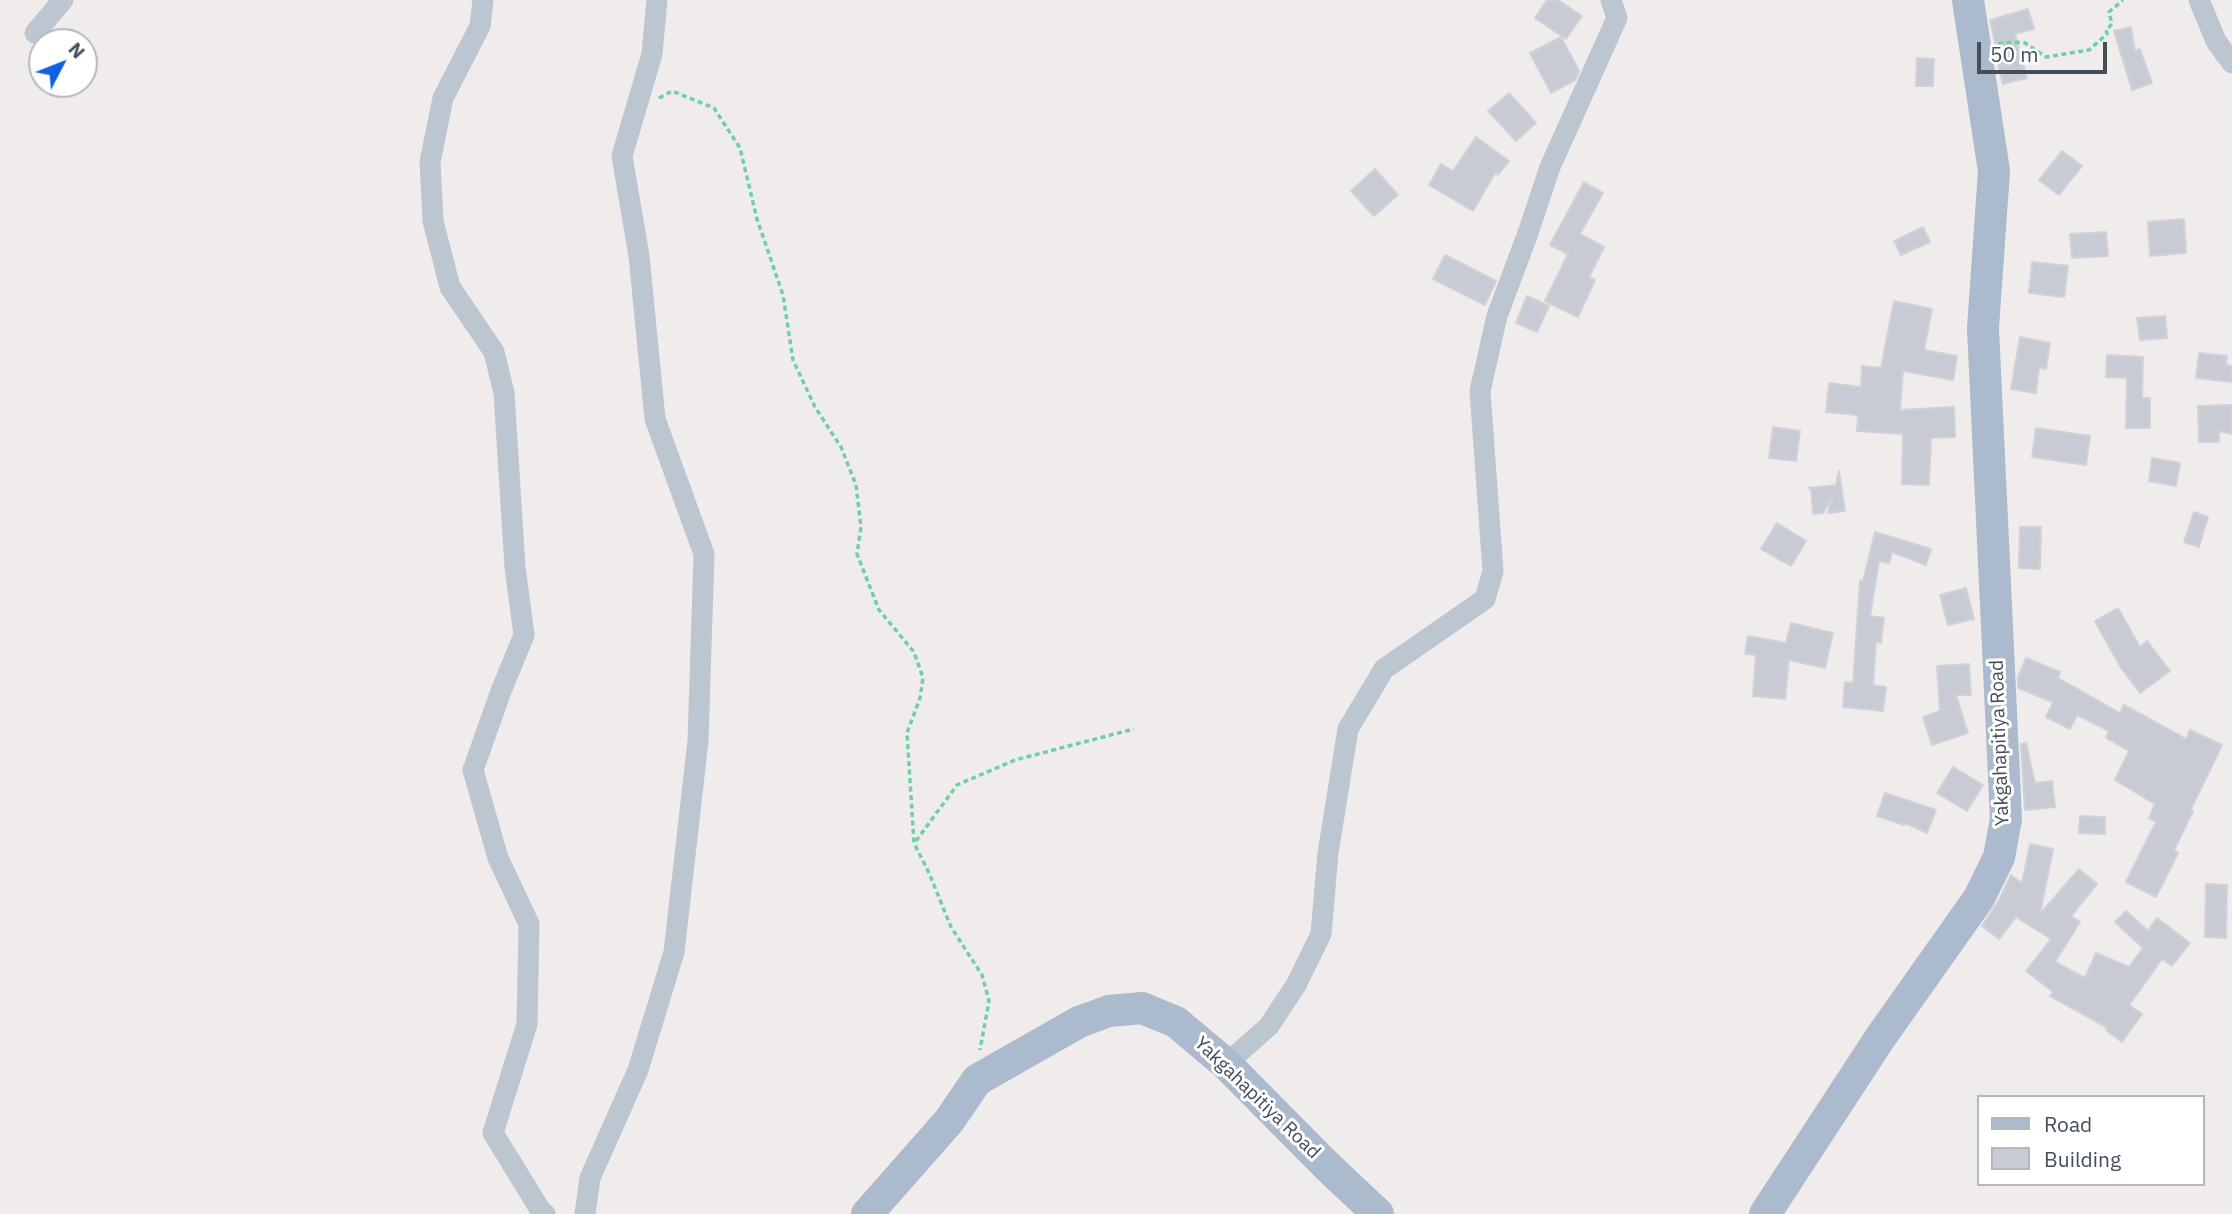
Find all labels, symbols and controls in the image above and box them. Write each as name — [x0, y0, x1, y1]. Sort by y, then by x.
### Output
north arrow — [28, 28, 98, 98]
scale bar — [1980, 28, 2110, 72]
text: N — [64, 37, 91, 63]
text: 50 m — [1990, 40, 2039, 68]
street label: Yakgahapitiya Road — [1986, 660, 2014, 826]
street label: Yakgahapitiya Road — [1189, 1032, 1325, 1164]
legend — [1976, 1095, 2204, 1186]
text: Road — [2044, 1110, 2092, 1138]
text: Building — [2044, 1145, 2121, 1173]

